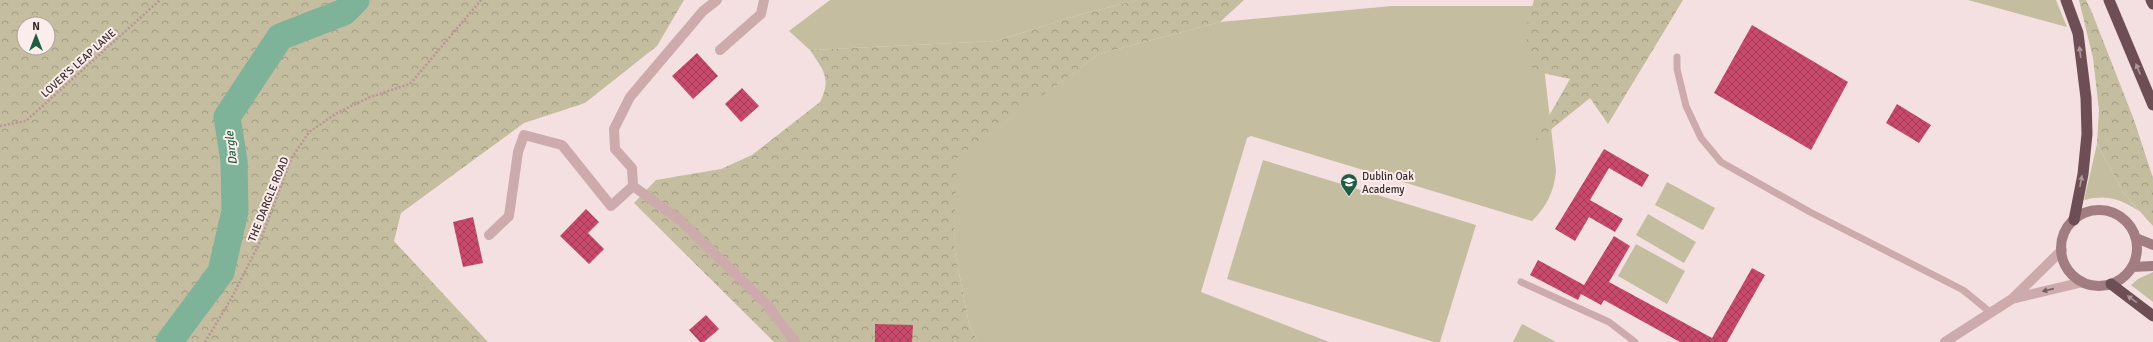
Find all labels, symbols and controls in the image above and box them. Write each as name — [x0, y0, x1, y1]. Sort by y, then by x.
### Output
north arrow — [16, 16, 56, 56]
text: N — [32, 20, 40, 33]
street label: LOVER'S LEAP LANE — [38, 26, 118, 100]
one-way arrow — [2077, 46, 2083, 58]
one-way arrow — [2135, 63, 2141, 74]
water label: Dargle — [222, 129, 241, 166]
street label: THE DARGLE ROAD — [246, 155, 291, 244]
place label: Dublin Oak Academy — [1362, 170, 1414, 196]
school or university icon: Dublin Oak Academy — [1339, 172, 1359, 197]
one-way arrow — [2078, 175, 2084, 188]
one-way arrow — [2042, 288, 2054, 294]
one-way arrow — [2127, 295, 2138, 303]

